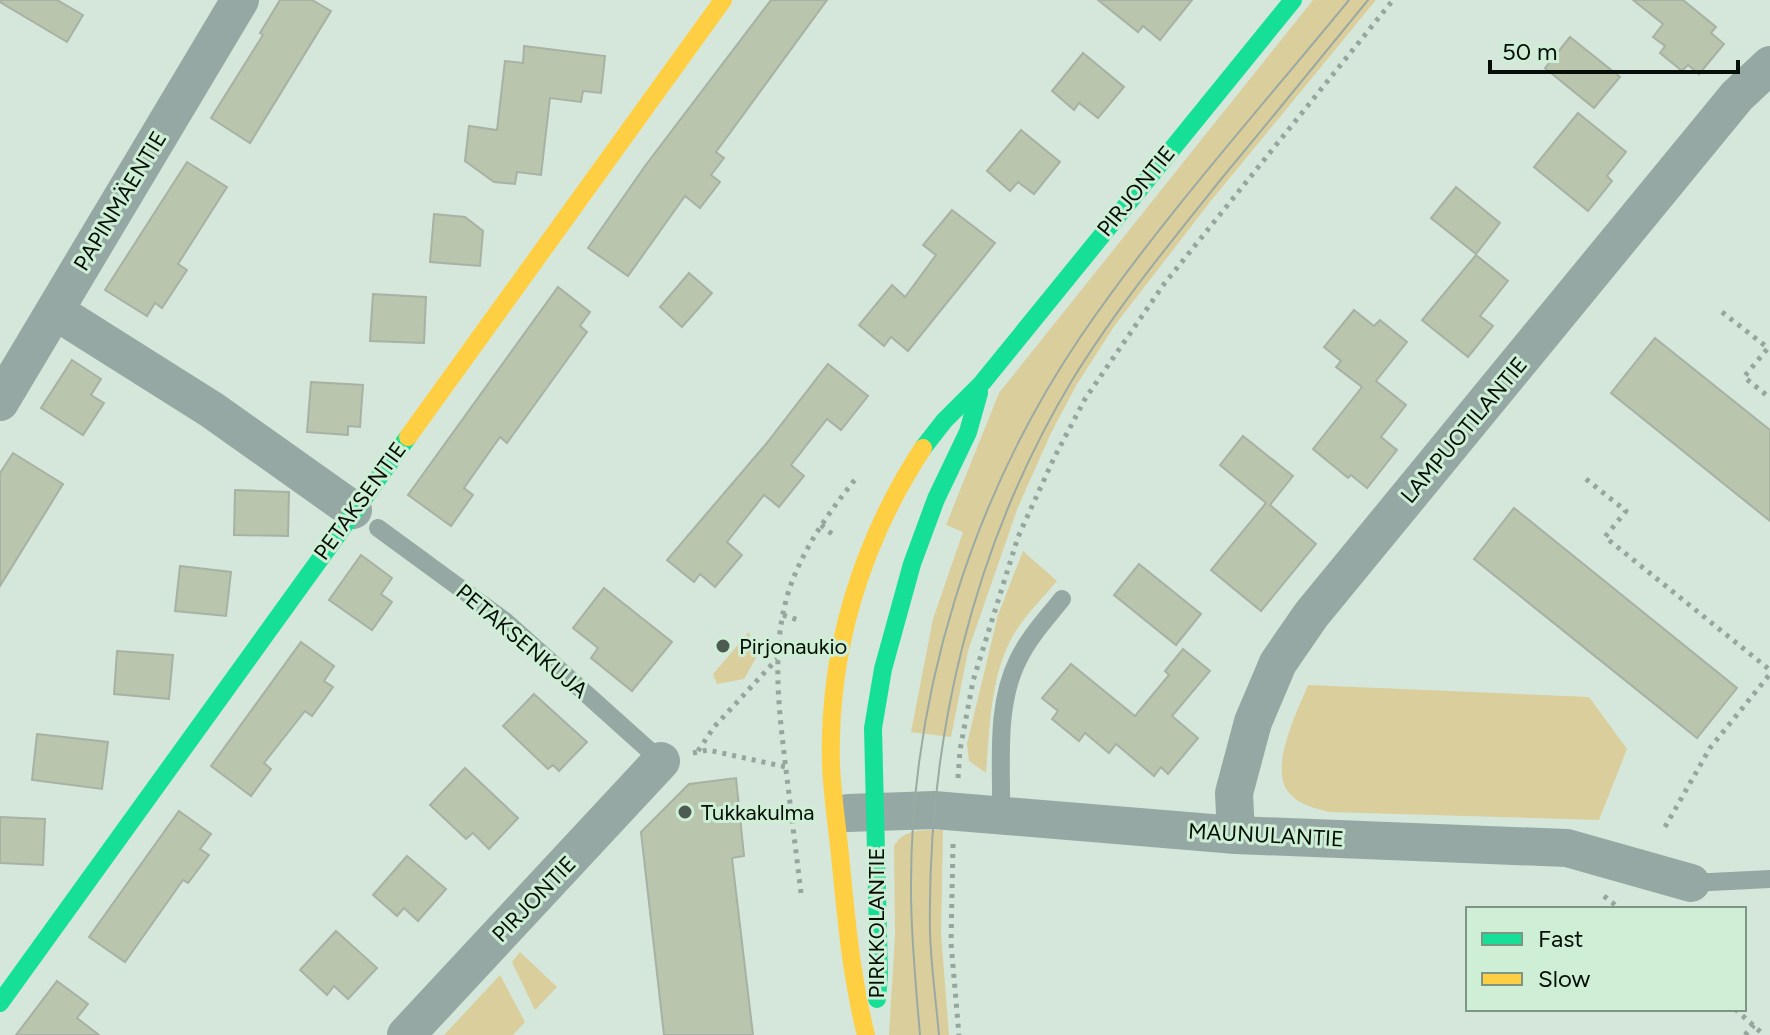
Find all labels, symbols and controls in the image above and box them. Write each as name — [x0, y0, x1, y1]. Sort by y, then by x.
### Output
scale bar — [1490, 24, 1738, 74]
text: 50 m — [1502, 37, 1558, 66]
street label: PAPINMÄENTIE — [68, 126, 172, 276]
street label: PIRJONTIE — [1091, 140, 1181, 242]
street label: LAMPUOTILANTIE — [1395, 351, 1533, 509]
street label: PETAKSENTIE — [308, 437, 412, 565]
street label: PETAKSENKUJA — [451, 578, 593, 704]
place label: Pirjonaukio — [739, 633, 847, 660]
marker: Pirjonaukio — [714, 637, 732, 655]
place label: Tukkakulma — [701, 799, 814, 826]
marker: Tukkakulma — [676, 803, 694, 821]
street label: MAUNULANTIE — [1187, 817, 1345, 853]
street label: PIRKKOLANTIE — [863, 848, 890, 998]
street label: PIRJONTIE — [486, 850, 582, 948]
legend — [1466, 907, 1746, 1011]
text: Fast — [1538, 924, 1583, 953]
text: Slow — [1538, 964, 1591, 993]

